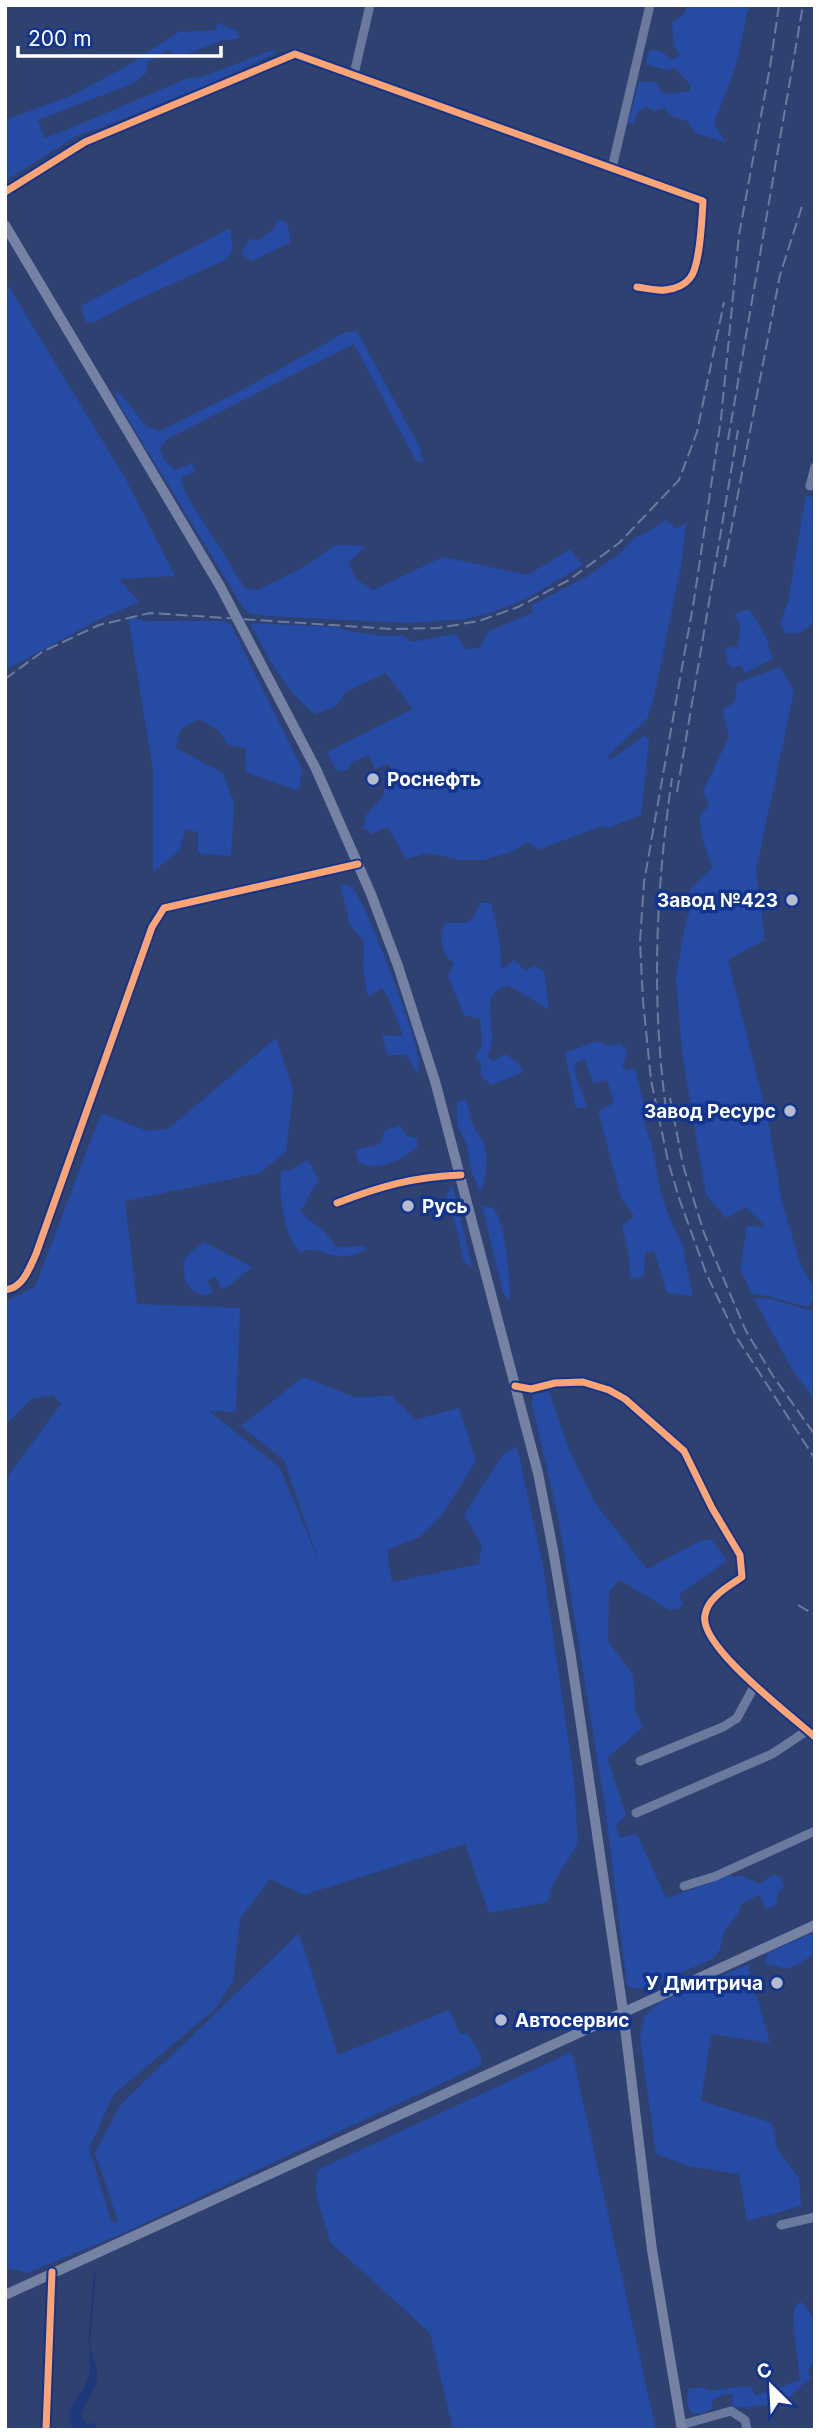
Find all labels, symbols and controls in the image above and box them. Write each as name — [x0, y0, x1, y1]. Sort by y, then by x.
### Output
scale bar — [18, 14, 220, 58]
text: 200 m — [28, 26, 92, 51]
place label: Роснефть — [387, 768, 481, 791]
marker: Роснефть — [365, 771, 381, 787]
place label: Завод №423 — [657, 889, 778, 912]
marker: Завод №423 — [784, 892, 800, 908]
place label: Завод Ресурс — [644, 1100, 776, 1123]
marker: Завод Ресурс — [782, 1103, 798, 1119]
place label: Русь — [422, 1195, 468, 1218]
marker: Русь — [400, 1198, 416, 1214]
place label: У Дмитрича — [645, 1972, 763, 1995]
marker: У Дмитрича — [769, 1975, 785, 1991]
place label: Автосервис — [515, 2009, 629, 2032]
marker: Автосервис — [493, 2012, 509, 2028]
north arrow — [736, 2351, 806, 2421]
text: С — [753, 2358, 775, 2384]

